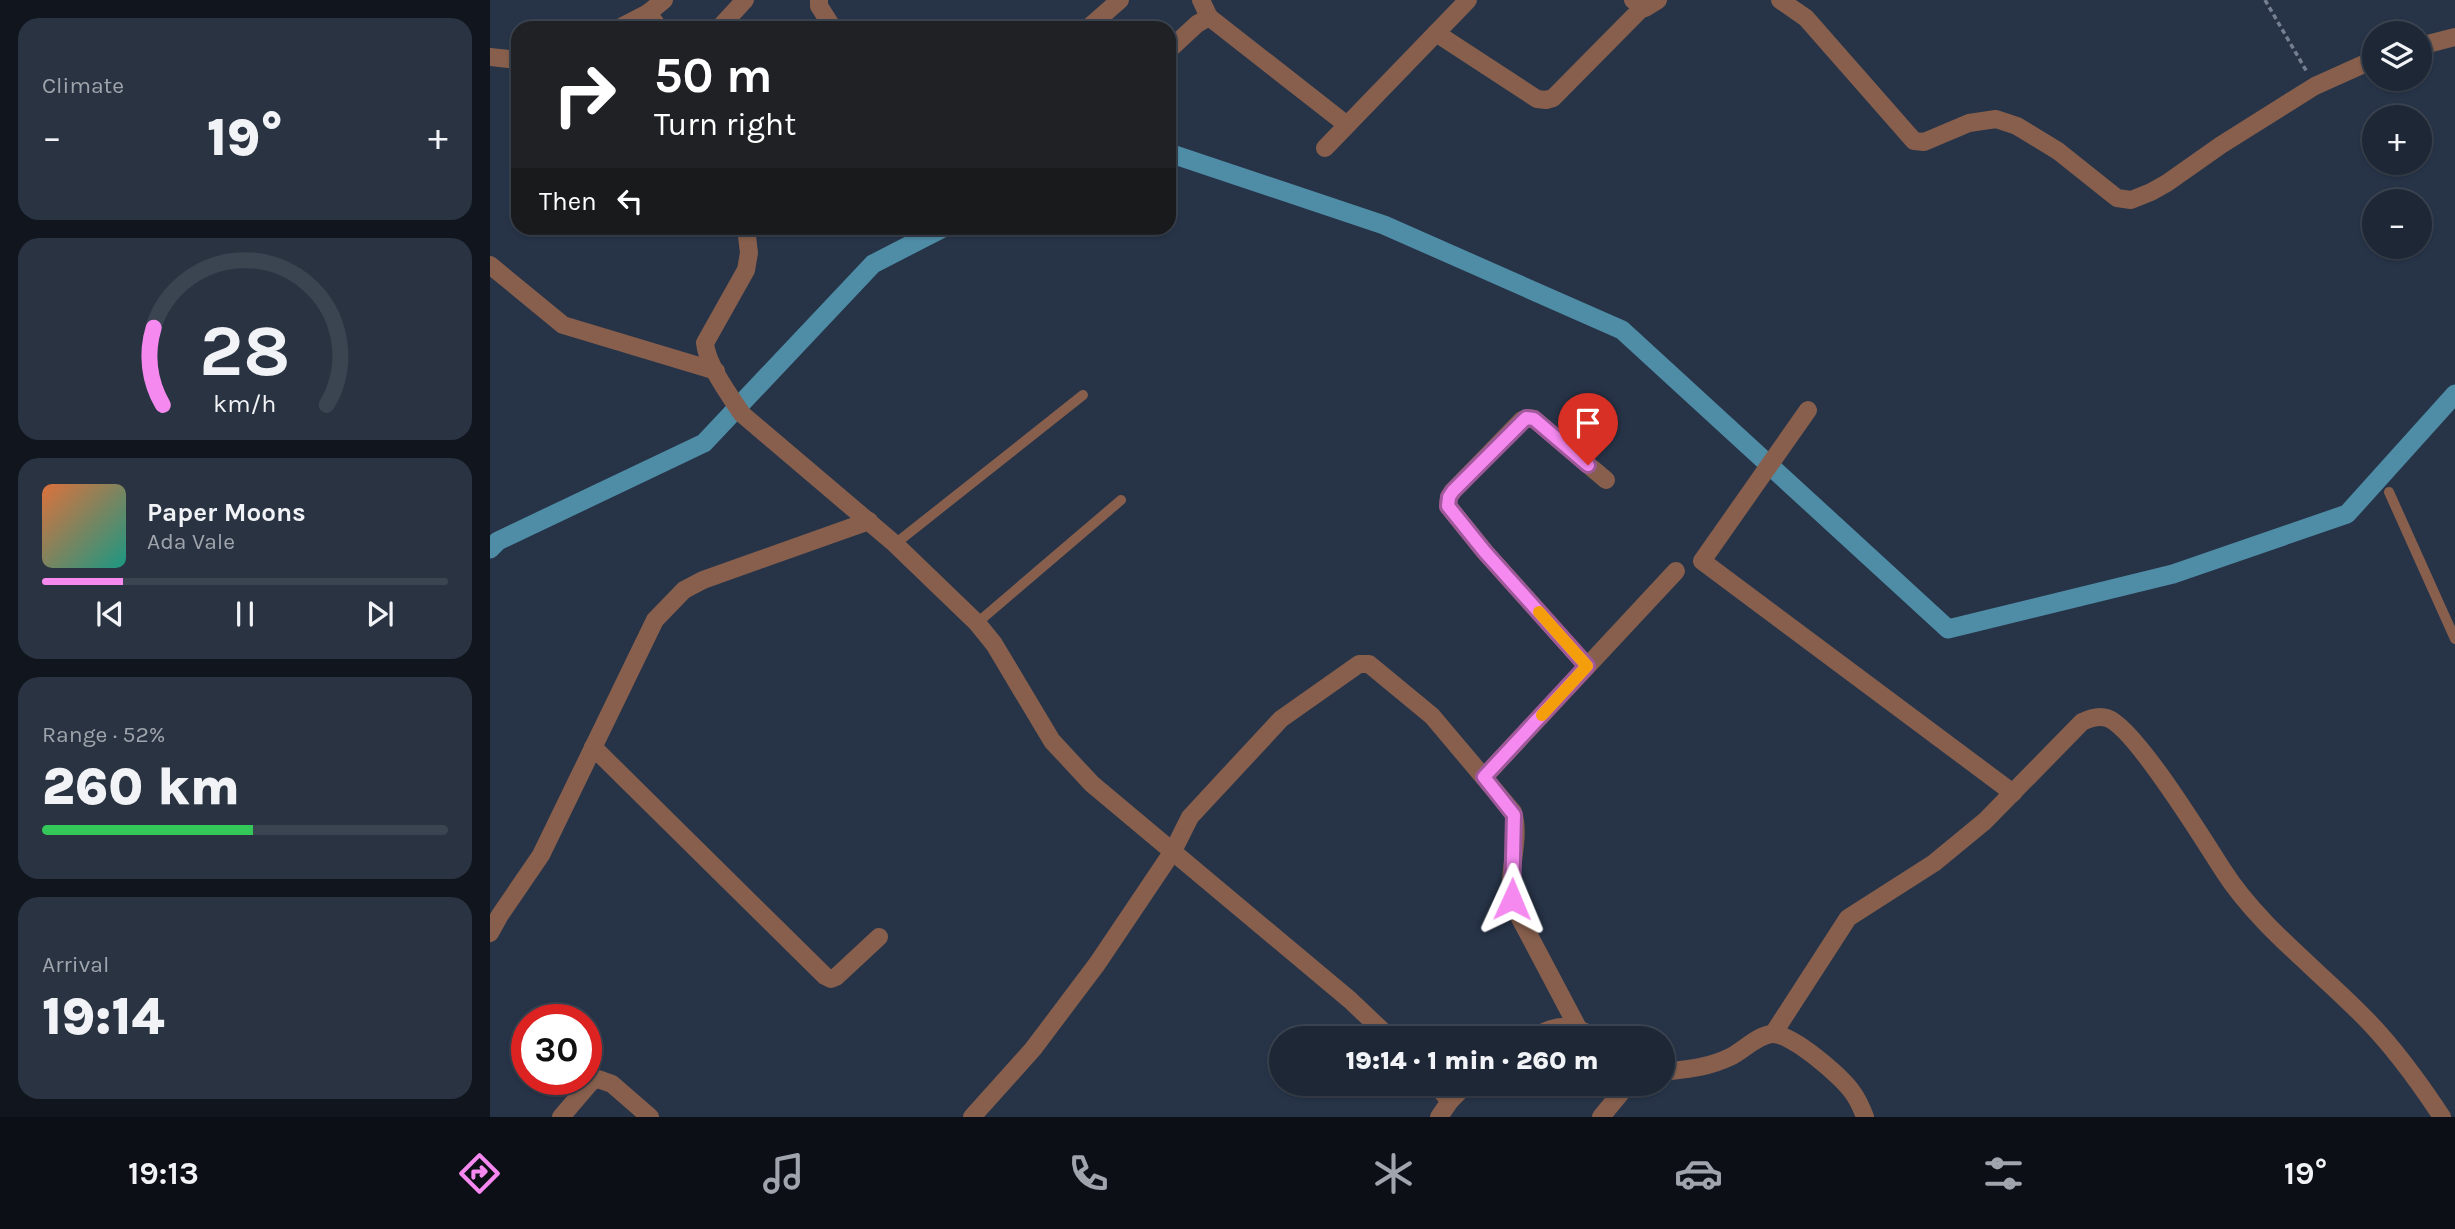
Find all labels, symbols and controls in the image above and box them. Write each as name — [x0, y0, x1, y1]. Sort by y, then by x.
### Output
map controls — [2362, 21, 2432, 259]
button: layers — [2362, 21, 2432, 91]
text: 50 m — [654, 47, 772, 104]
icon: right — [539, 49, 630, 140]
text: Climate — [42, 72, 124, 99]
button: + — [2362, 105, 2432, 175]
text: Turn right — [654, 106, 796, 143]
text: 19° — [207, 107, 283, 168]
text: − — [42, 115, 62, 160]
text: + — [428, 115, 448, 160]
icon: left — [611, 182, 649, 220]
text: Then — [539, 186, 597, 217]
button: − — [2362, 189, 2432, 259]
text: 28 — [199, 308, 291, 393]
text: km/h — [213, 388, 277, 417]
pin — [1558, 393, 1618, 465]
icon: arrive — [1569, 404, 1607, 442]
text: Paper Moons — [147, 497, 306, 528]
text: Ada Vale — [147, 528, 235, 555]
icon: previous — [91, 595, 129, 633]
icon: pause — [226, 595, 264, 633]
icon: next — [361, 595, 399, 633]
text: Range · 52% — [42, 721, 165, 748]
text: 260 km — [42, 756, 240, 817]
position arrow — [1475, 862, 1549, 936]
text: Arrival — [42, 951, 109, 978]
text: 19:14 — [42, 986, 164, 1047]
speed limit sign: 30 — [511, 1004, 602, 1095]
text: 19:14 · 1 min · 260 m — [1345, 1045, 1599, 1076]
icon: directions — [455, 1149, 504, 1198]
icon: music — [759, 1149, 808, 1198]
icon: phone — [1064, 1149, 1113, 1198]
icon: climate — [1369, 1149, 1418, 1198]
icon: car — [1674, 1149, 1723, 1198]
icon: filters — [1979, 1149, 2028, 1198]
text: 19:13 — [128, 1155, 199, 1192]
text: 19° — [2284, 1155, 2327, 1192]

